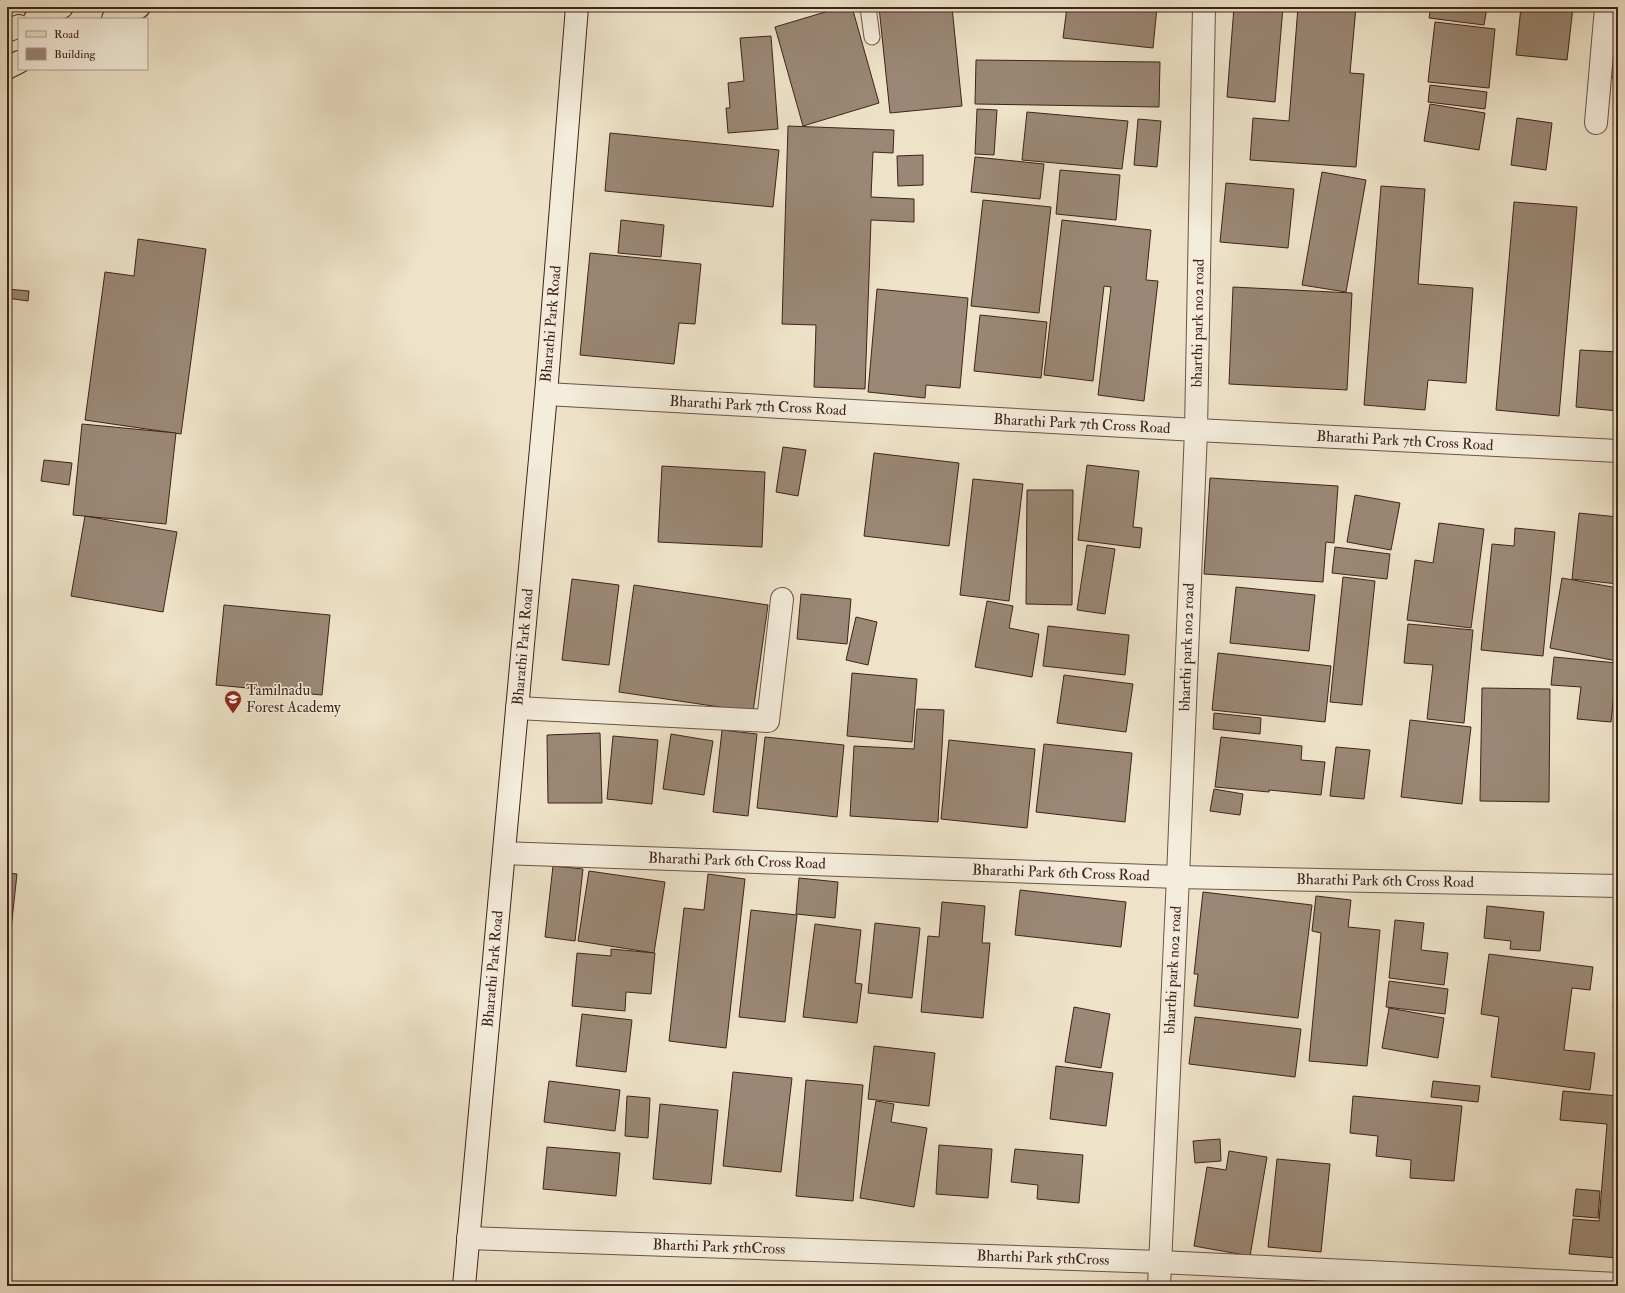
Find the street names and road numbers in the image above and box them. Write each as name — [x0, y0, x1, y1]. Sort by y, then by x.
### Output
street label: bharthi park no2 road — [1187, 258, 1210, 387]
street label: Bharathi Park Road — [536, 264, 566, 383]
street label: Bharathi Park 7th Cross Road — [669, 392, 848, 420]
street label: Bharathi Park 7th Cross Road — [993, 410, 1172, 438]
street label: Bharathi Park 7th Cross Road — [1316, 427, 1495, 455]
street label: bharthi park no2 road — [1175, 582, 1200, 712]
street label: Bharathi Park Road — [508, 587, 538, 706]
street label: Bharathi Park 6th Cross Road — [648, 848, 827, 874]
street label: Bharathi Park 6th Cross Road — [972, 860, 1151, 886]
street label: Bharathi Park 6th Cross Road — [1296, 870, 1475, 892]
street label: bharthi park no2 road — [1160, 905, 1187, 1035]
street label: Bharathi Park Road — [478, 909, 508, 1028]
street label: Bharthi Park 5thCross — [652, 1235, 786, 1259]
street label: Bharthi Park 5thCross — [976, 1246, 1110, 1270]

